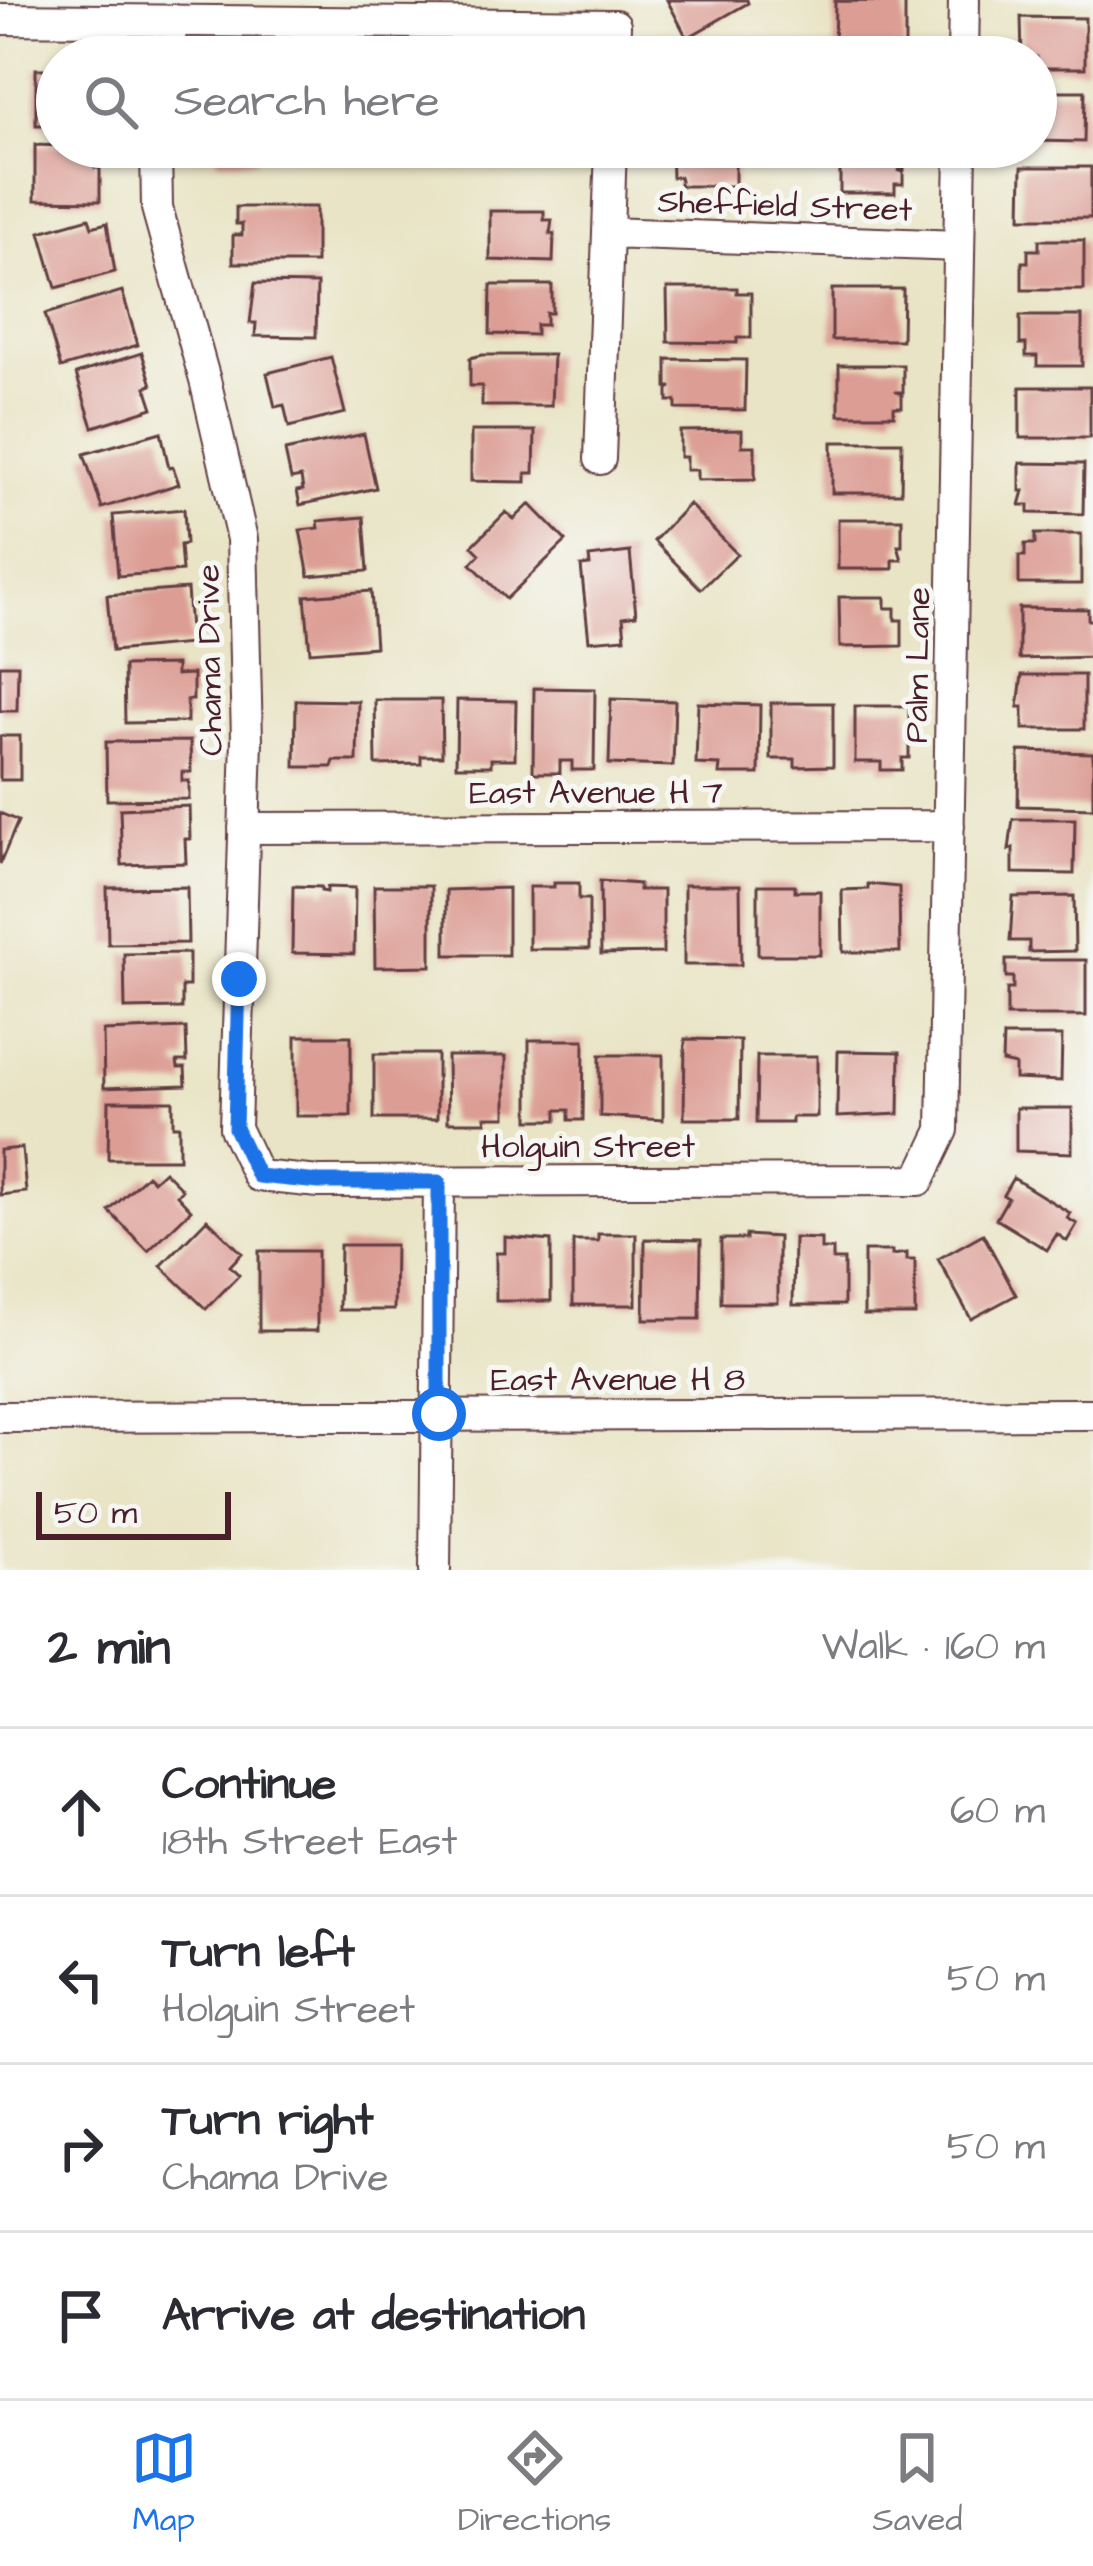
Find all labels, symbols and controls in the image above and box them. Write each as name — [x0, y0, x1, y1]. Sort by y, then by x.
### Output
search box — [36, 36, 1057, 168]
icon: search — [78, 69, 144, 135]
text: Search here — [174, 71, 440, 133]
street label: Sheffield Street — [657, 179, 913, 233]
street label: Chama Drive — [185, 564, 235, 756]
street label: Palm Lane — [894, 587, 942, 743]
street label: East Avenue H 7 — [469, 770, 723, 816]
route end — [212, 952, 266, 1006]
street label: Holguin Street — [481, 1124, 695, 1172]
street label: East Avenue H 8 — [491, 1357, 745, 1403]
route start — [412, 1387, 466, 1441]
scale bar — [36, 1486, 231, 1539]
text: 50 m — [54, 1490, 137, 1536]
text: 2 min — [48, 1613, 171, 1684]
text: Walk · 160 m — [822, 1621, 1045, 1675]
text: Continue — [162, 1754, 336, 1816]
icon: ahead — [48, 1779, 114, 1845]
text: 60 m — [950, 1785, 1045, 1839]
text: 18th Street East — [162, 1816, 457, 1870]
text: Turn left — [162, 1922, 355, 1984]
icon: left — [48, 1947, 114, 2013]
text: 50 m — [947, 1953, 1045, 2007]
text: Holguin Street — [162, 1984, 415, 2038]
text: Turn right — [162, 2090, 374, 2152]
icon: right — [48, 2115, 114, 2181]
text: 50 m — [947, 2121, 1045, 2175]
text: Chama Drive — [162, 2152, 389, 2206]
icon: arrive — [48, 2283, 114, 2349]
text: Arrive at destination — [162, 2285, 585, 2347]
tab: Map — [131, 2425, 197, 2543]
tab: Directions — [458, 2425, 611, 2543]
tab: Saved — [872, 2425, 962, 2543]

